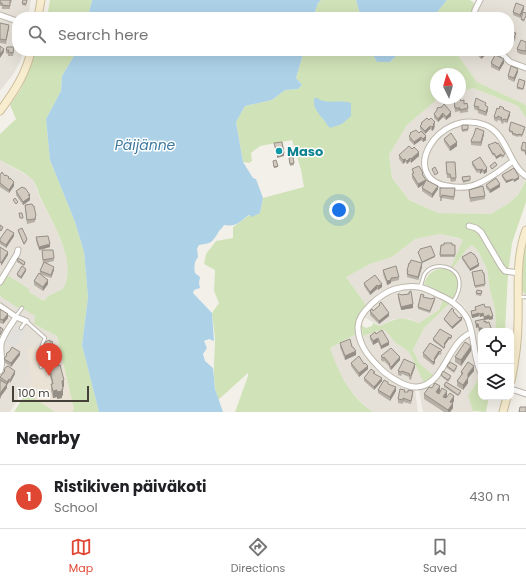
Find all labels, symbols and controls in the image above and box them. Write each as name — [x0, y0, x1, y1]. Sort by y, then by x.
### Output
search box — [12, 12, 514, 56]
icon: search — [26, 23, 48, 45]
text: Search here — [58, 24, 148, 45]
north arrow — [430, 68, 466, 104]
water label: Päijänne — [115, 135, 176, 155]
place label: Maso — [287, 142, 323, 161]
marker: Maso — [274, 146, 284, 156]
your location — [329, 200, 349, 220]
map controls — [478, 328, 514, 400]
button: locate — [478, 328, 514, 364]
pin: 1 — [36, 343, 62, 376]
button: layers — [478, 364, 514, 400]
scale bar — [12, 384, 89, 403]
text: 100 m — [18, 385, 50, 401]
text: Nearby — [16, 426, 80, 450]
text: Ristikiven päiväkoti — [54, 476, 206, 497]
text: 1 — [27, 487, 31, 506]
text: 430 m — [469, 487, 510, 506]
text: School — [54, 498, 98, 517]
tab: Map — [69, 536, 93, 577]
tab: Directions — [231, 536, 285, 577]
tab: Saved — [423, 536, 457, 577]

